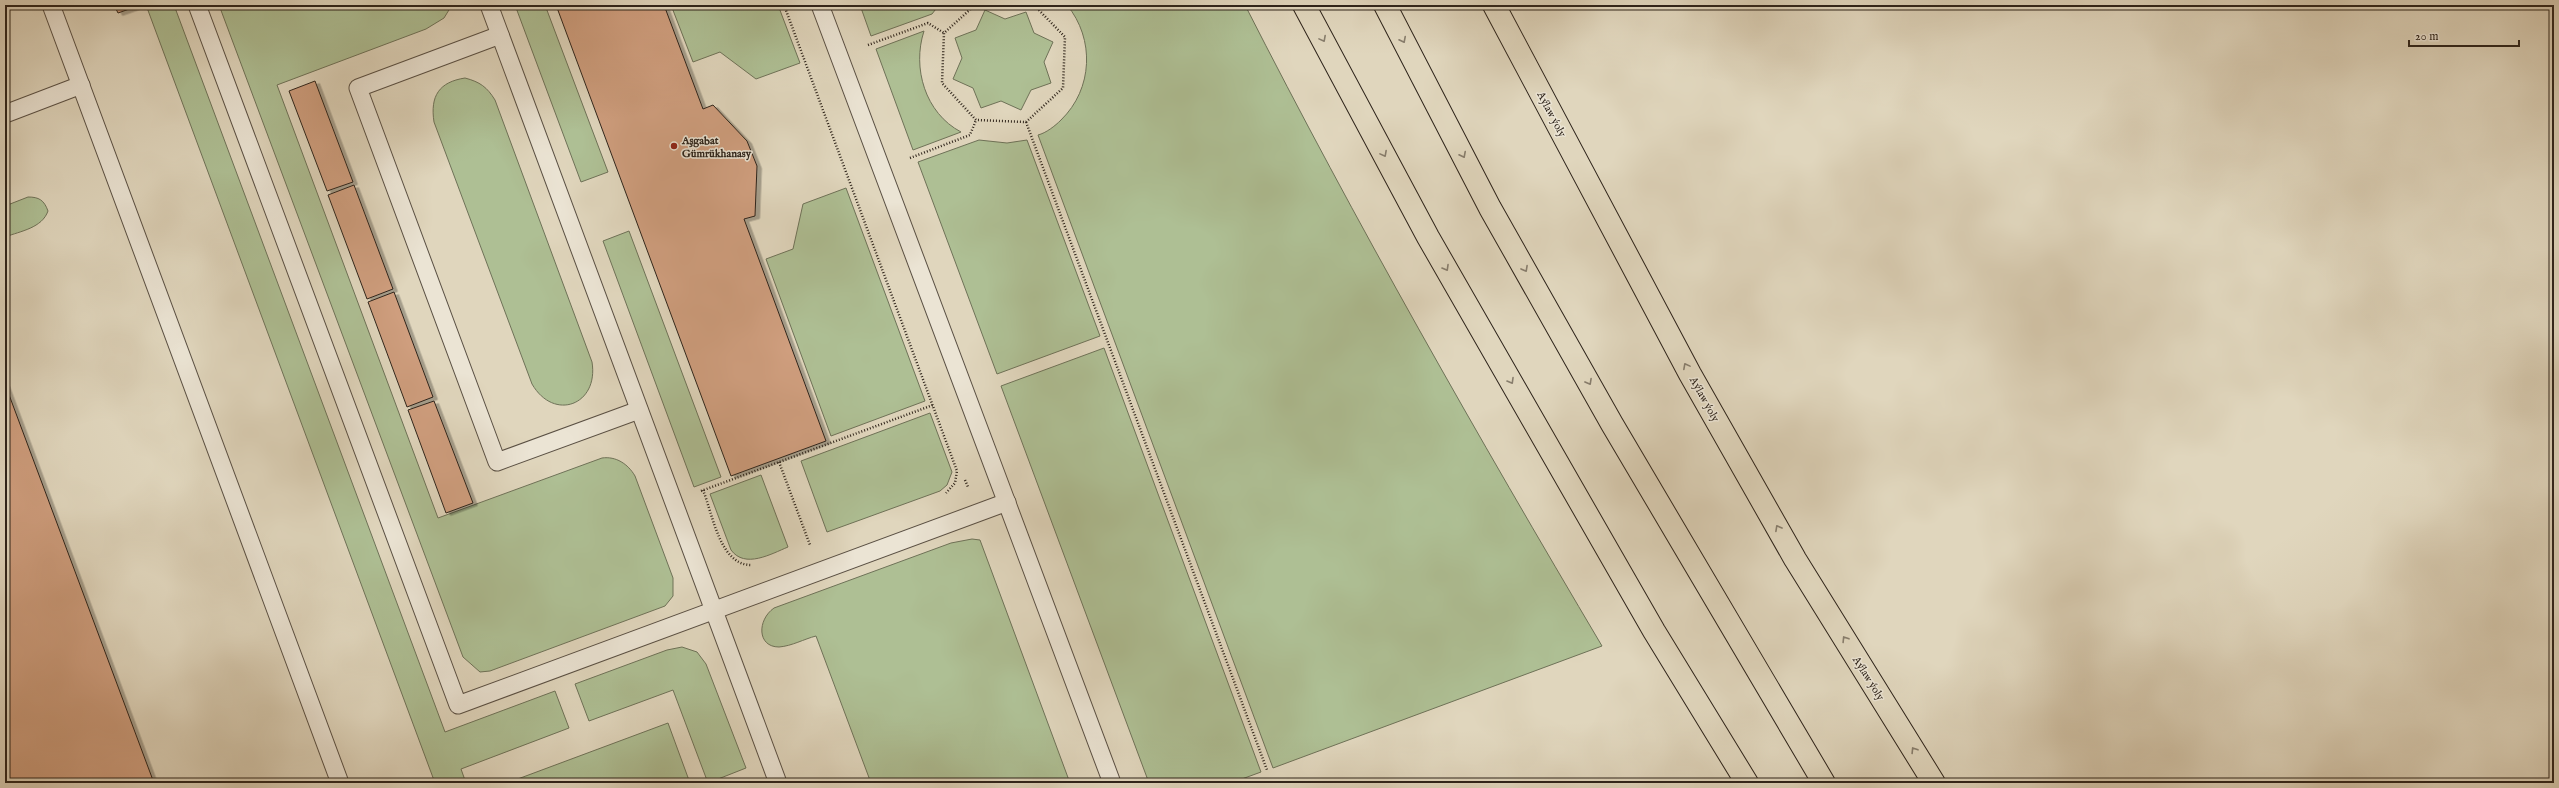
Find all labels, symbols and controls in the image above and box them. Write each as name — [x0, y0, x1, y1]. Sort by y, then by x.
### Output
scale bar — [2409, 22, 2519, 48]
text: 20 m — [2415, 29, 2438, 44]
one-way arrow — [1318, 35, 1325, 43]
one-way arrow — [1398, 35, 1406, 43]
street label: Aýlaw ýoly — [1533, 89, 1569, 140]
place label: Aşgabat Gümrükhanasy — [681, 134, 752, 161]
marker: Aşgabat Gümrükhanasy — [669, 141, 679, 151]
one-way arrow — [1379, 150, 1386, 157]
one-way arrow — [1458, 151, 1466, 158]
one-way arrow — [1441, 264, 1448, 272]
one-way arrow — [1520, 265, 1527, 272]
one-way arrow — [1684, 363, 1691, 370]
street label: Aýlaw ýoly — [1686, 374, 1722, 425]
one-way arrow — [1506, 377, 1513, 384]
one-way arrow — [1584, 378, 1591, 386]
one-way arrow — [1775, 525, 1782, 532]
one-way arrow — [1843, 637, 1850, 644]
street label: Aýlaw ýoly — [1849, 653, 1887, 704]
one-way arrow — [1911, 747, 1918, 754]

